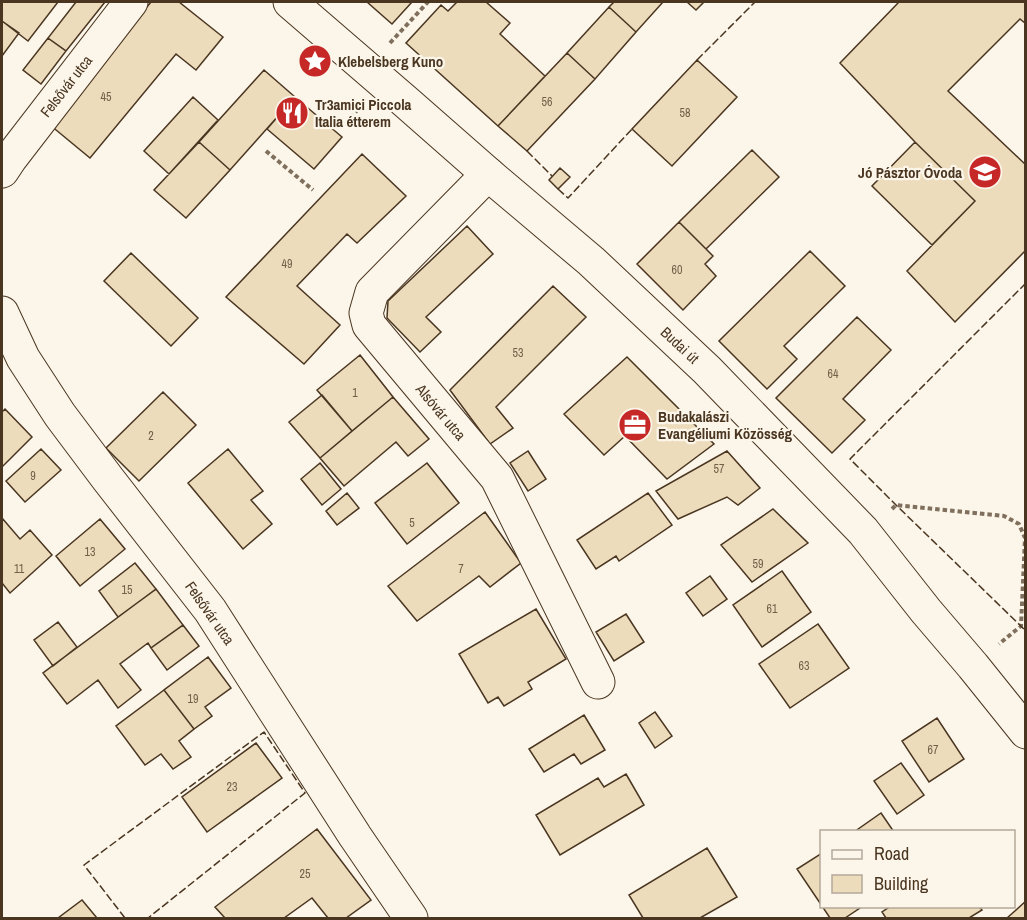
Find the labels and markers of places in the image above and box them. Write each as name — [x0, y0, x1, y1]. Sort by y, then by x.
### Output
place icon: Klebelsberg Kuno — [297, 43, 333, 79]
place label: Klebelsberg Kuno — [338, 51, 443, 72]
place label: Tr3amici Piccola Italia étterem — [315, 94, 412, 132]
restaurant icon: Tr3amici Piccola Italia étterem — [274, 95, 310, 131]
school or university icon: Jó Pásztor Óvoda — [967, 154, 1003, 190]
place label: Jó Pásztor Óvoda — [858, 162, 962, 183]
place label: Budakalászi Evangéliumi Közösség — [658, 406, 792, 444]
office icon: Budakalászi Evangéliumi Közösség — [617, 407, 653, 443]

